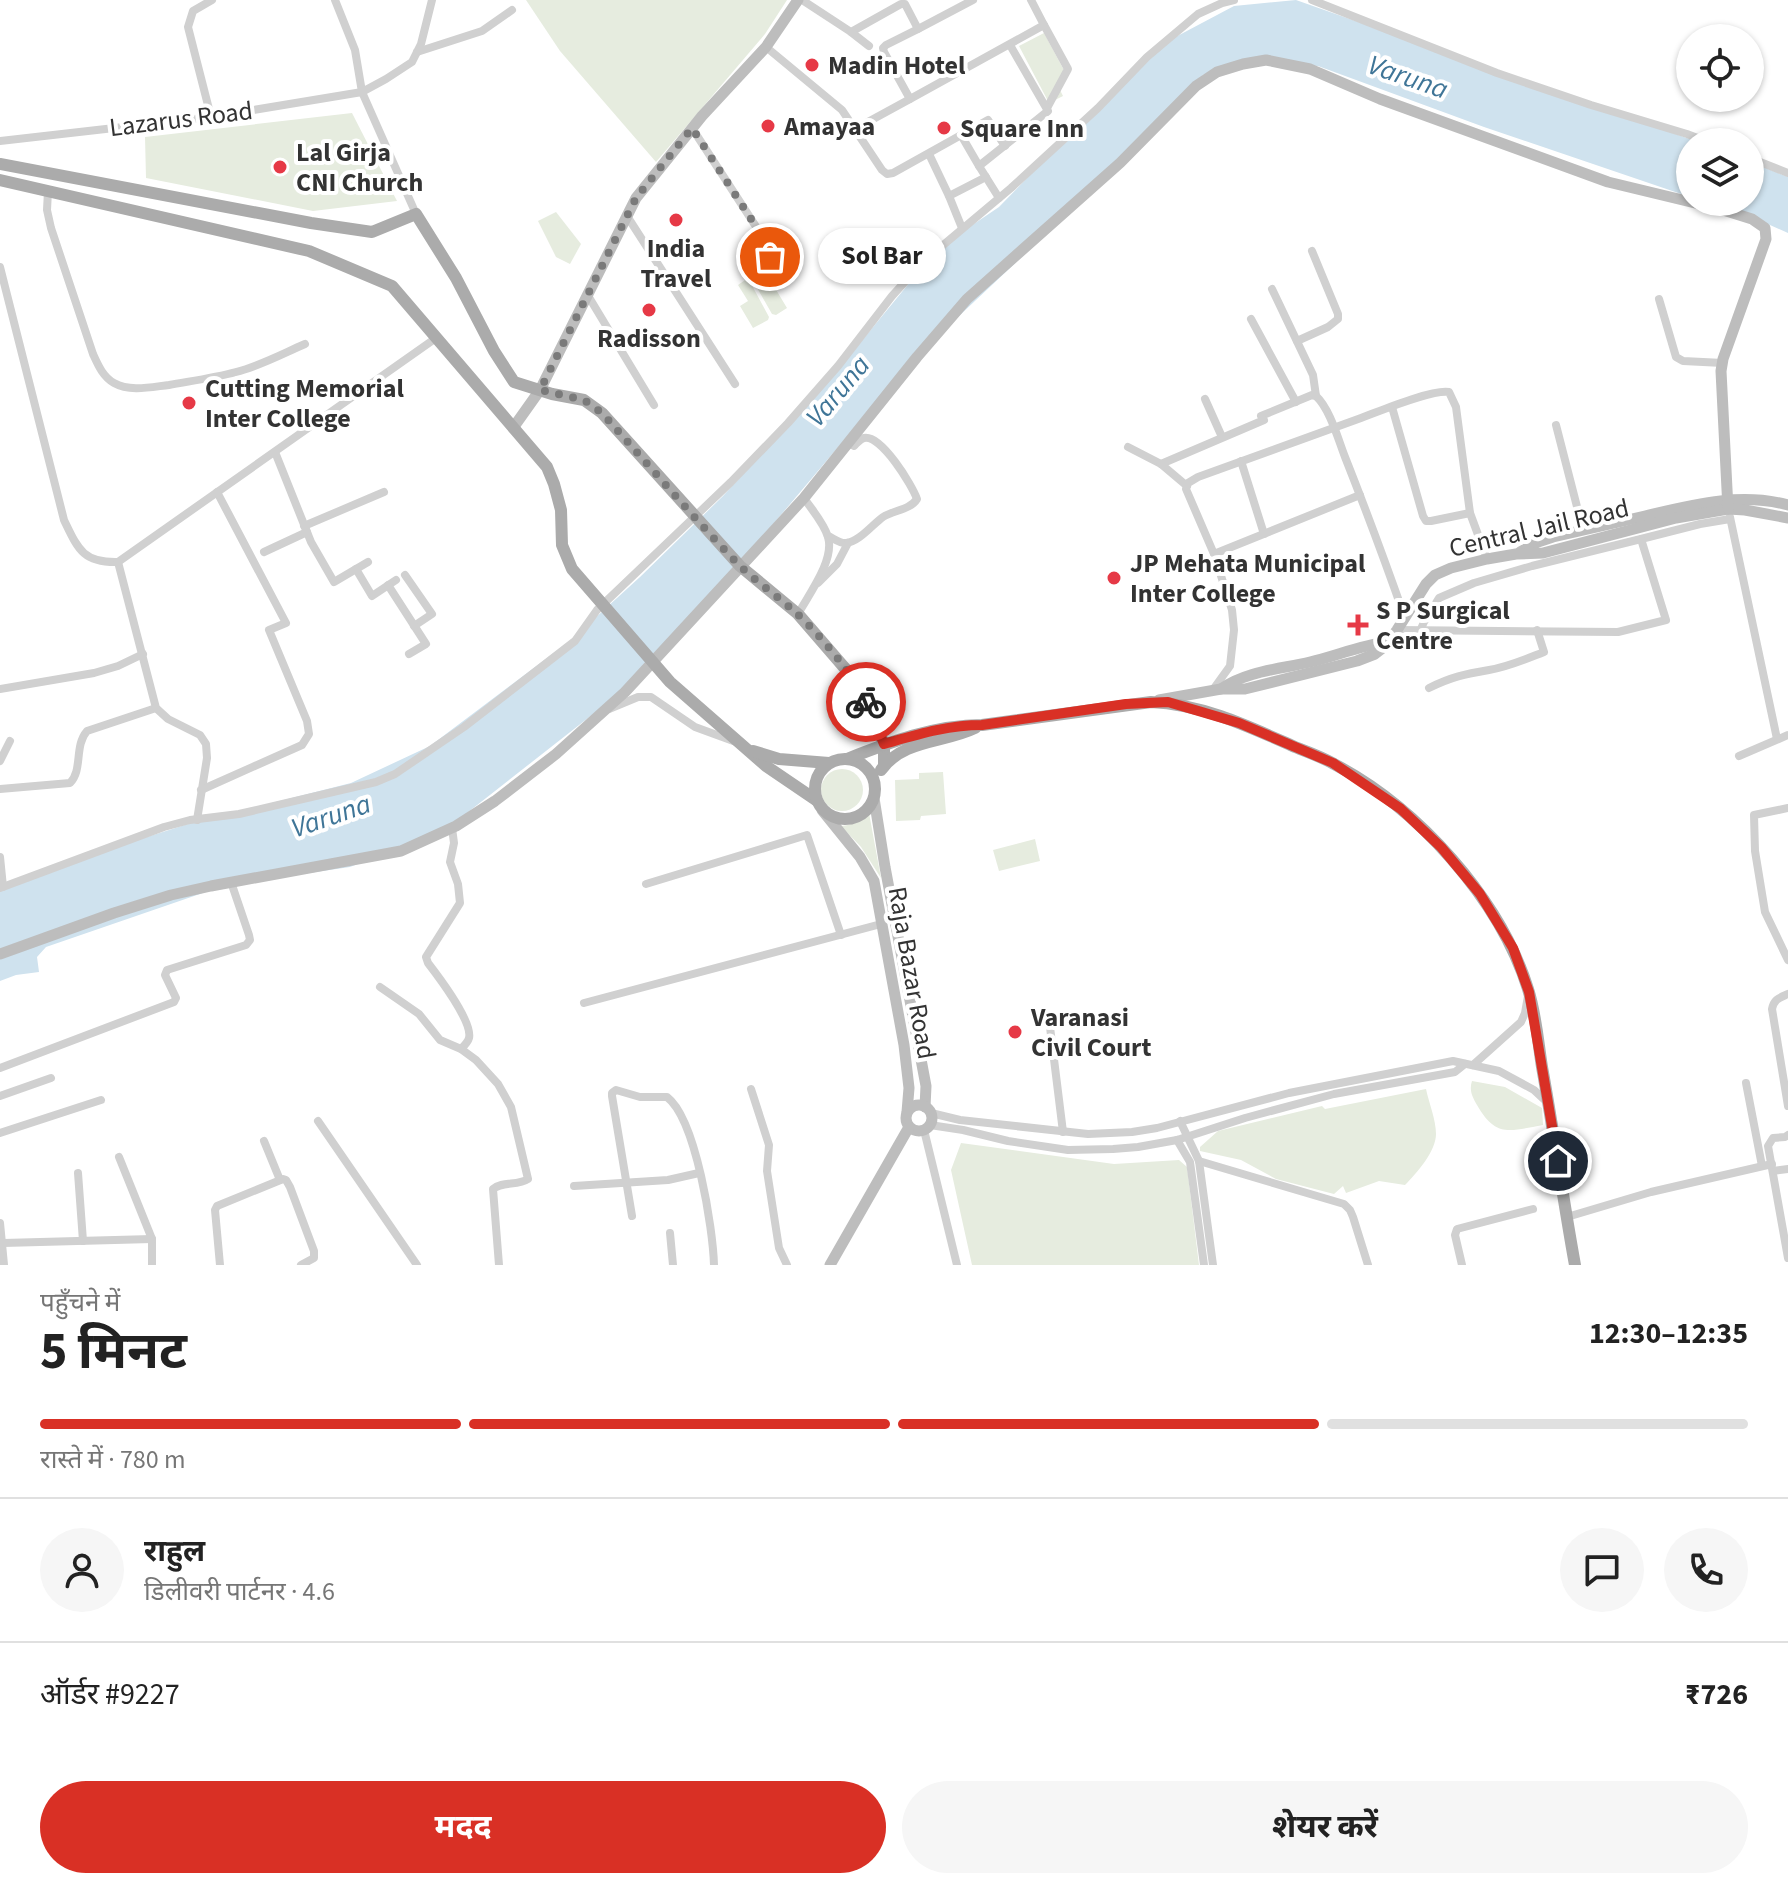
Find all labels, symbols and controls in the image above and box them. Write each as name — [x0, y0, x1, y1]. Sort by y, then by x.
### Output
map controls — [1676, 24, 1764, 216]
button: locate — [1676, 24, 1764, 112]
water label: Varuna — [1363, 45, 1453, 109]
place label: Madin Hotel — [828, 47, 966, 84]
marker: Madin Hotel — [803, 56, 821, 74]
street label: Lazarus Road — [107, 92, 255, 146]
place label: Amayaa — [783, 108, 875, 145]
place label: Square Inn — [960, 110, 1084, 147]
marker: Amayaa — [759, 117, 777, 135]
marker: Square Inn — [935, 119, 953, 137]
button: layers — [1676, 128, 1764, 216]
place label: Lal Girja CNI Church — [296, 134, 423, 201]
marker: Lal Girja CNI Church — [271, 158, 289, 176]
marker: India Travel — [667, 211, 685, 229]
pin — [736, 223, 804, 291]
callout: Sol Bar — [818, 229, 946, 285]
place label: India Travel — [641, 230, 712, 297]
icon: bag — [748, 235, 792, 279]
text: Sol Bar — [841, 237, 923, 274]
marker: Radisson — [640, 301, 658, 319]
place label: Radisson — [597, 320, 701, 357]
water label: Varuna — [796, 347, 880, 435]
place label: Cutting Memorial Inter College — [205, 370, 404, 437]
marker: Cutting Memorial Inter College — [180, 394, 198, 412]
street label: Central Jail Road — [1445, 489, 1633, 567]
place label: JP Mehata Municipal Inter College — [1130, 545, 1366, 612]
marker: JP Mehata Municipal Inter College — [1105, 569, 1123, 587]
place label: S P Surgical Centre — [1376, 592, 1510, 659]
marker: S P Surgical Centre — [1347, 614, 1369, 636]
courier — [826, 662, 906, 742]
icon: bike — [844, 680, 888, 724]
water label: Varuna — [286, 784, 376, 848]
street label: Raja Bazar Road — [879, 884, 945, 1062]
place label: Varanasi Civil Court — [1030, 999, 1151, 1066]
marker: Varanasi Civil Court — [1006, 1023, 1024, 1041]
pin — [1524, 1127, 1592, 1195]
icon: home — [1536, 1139, 1580, 1183]
text: पहुँचने में — [40, 1284, 120, 1321]
text: 12:30–12:35 — [1589, 1312, 1748, 1355]
text: 5 मिनट — [40, 1315, 187, 1389]
text: रास्ते में · 780 m — [40, 1441, 185, 1478]
button: person — [40, 1528, 124, 1612]
button: chat — [1560, 1528, 1644, 1612]
button: phone — [1664, 1528, 1748, 1612]
text: राहुल — [144, 1530, 205, 1573]
text: डिलीवरी पार्टनर · 4.6 — [144, 1573, 335, 1610]
text: ऑर्डर #9227 — [40, 1673, 180, 1716]
text: ₹726 — [1685, 1673, 1748, 1716]
button: मदद — [40, 1781, 886, 1873]
button: शेयर करें — [902, 1781, 1748, 1873]

